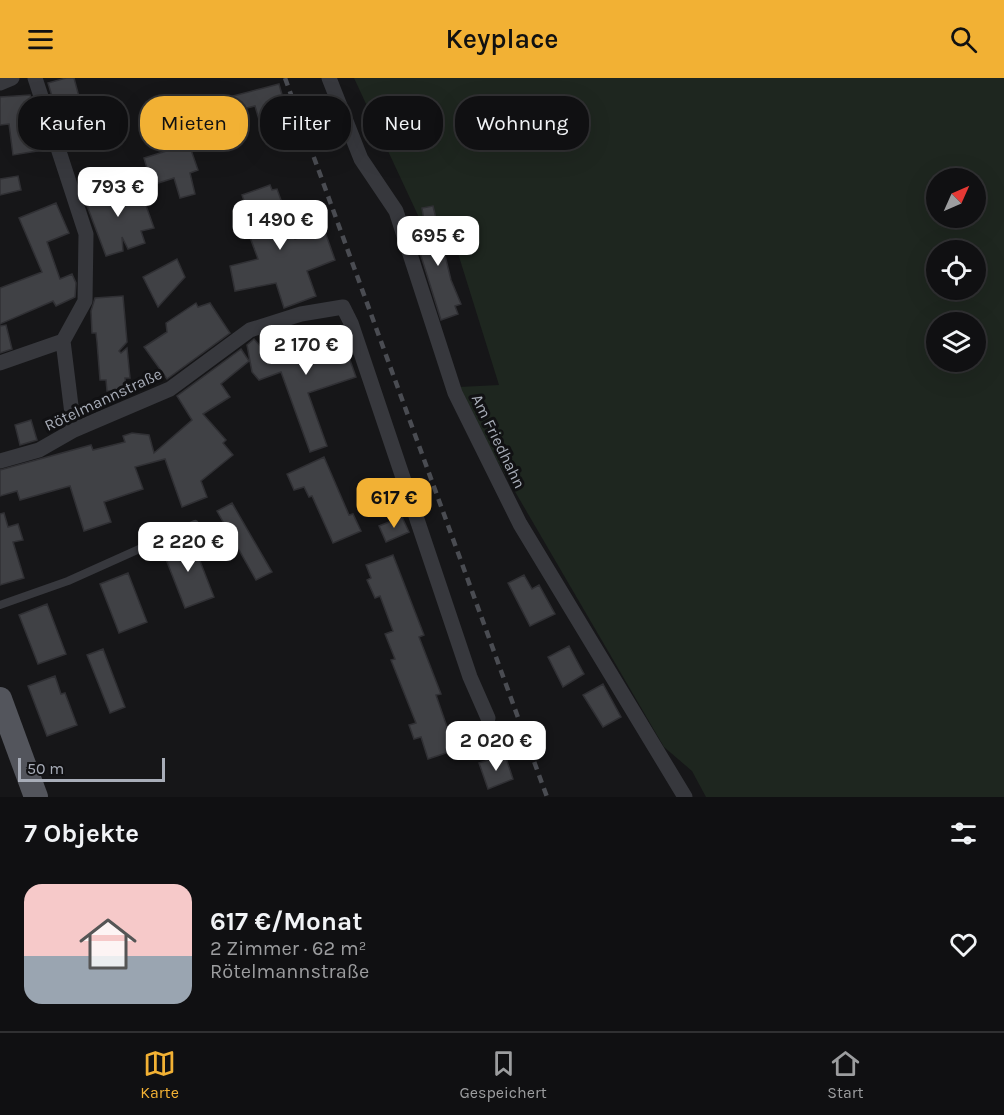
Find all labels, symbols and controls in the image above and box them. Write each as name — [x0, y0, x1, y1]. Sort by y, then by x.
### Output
icon: menu — [24, 23, 57, 56]
text: Keyplace — [445, 23, 559, 55]
icon: search — [947, 23, 980, 56]
chip: Kaufen — [18, 96, 128, 150]
chip: Mieten — [140, 96, 248, 150]
chip: Filter — [260, 96, 351, 150]
chip: Neu — [363, 96, 443, 150]
chip: Wohnung — [455, 96, 589, 150]
pin: 793 € — [76, 167, 160, 218]
north arrow — [926, 168, 986, 228]
map controls — [926, 168, 986, 372]
text: 793 € — [92, 175, 144, 198]
pin: 1 490 € — [225, 200, 335, 251]
text: 1 490 € — [247, 208, 313, 231]
pin: 695 € — [396, 216, 480, 267]
text: 695 € — [411, 224, 465, 247]
button: locate — [926, 240, 986, 300]
button: layers — [926, 312, 986, 372]
pin: 2 170 € — [251, 325, 361, 376]
text: 2 170 € — [274, 333, 338, 356]
street label: Rötelmannstraße — [41, 364, 165, 435]
street label: Am Friedhahn — [468, 391, 530, 491]
pin: 617 € — [352, 478, 436, 529]
text: 617 € — [371, 486, 417, 509]
pin: 2 220 € — [133, 522, 243, 573]
text: 2 220 € — [152, 530, 224, 553]
pin: 2 020 € — [441, 721, 551, 772]
text: 2 020 € — [460, 729, 532, 752]
scale bar — [18, 755, 165, 782]
text: 50 m — [27, 759, 64, 778]
icon: filters — [947, 817, 980, 850]
text: 7 Objekte — [24, 818, 139, 849]
text: 617 €/Monat — [210, 906, 362, 937]
icon: home — [72, 908, 144, 980]
icon: heart — [947, 928, 980, 961]
text: 2 Zimmer · 62 m² — [210, 937, 367, 960]
text: Rötelmannstraße — [210, 960, 369, 983]
tab: Karte — [140, 1047, 179, 1102]
tab: Gespeichert — [460, 1047, 547, 1102]
tab: Start — [827, 1047, 864, 1102]

